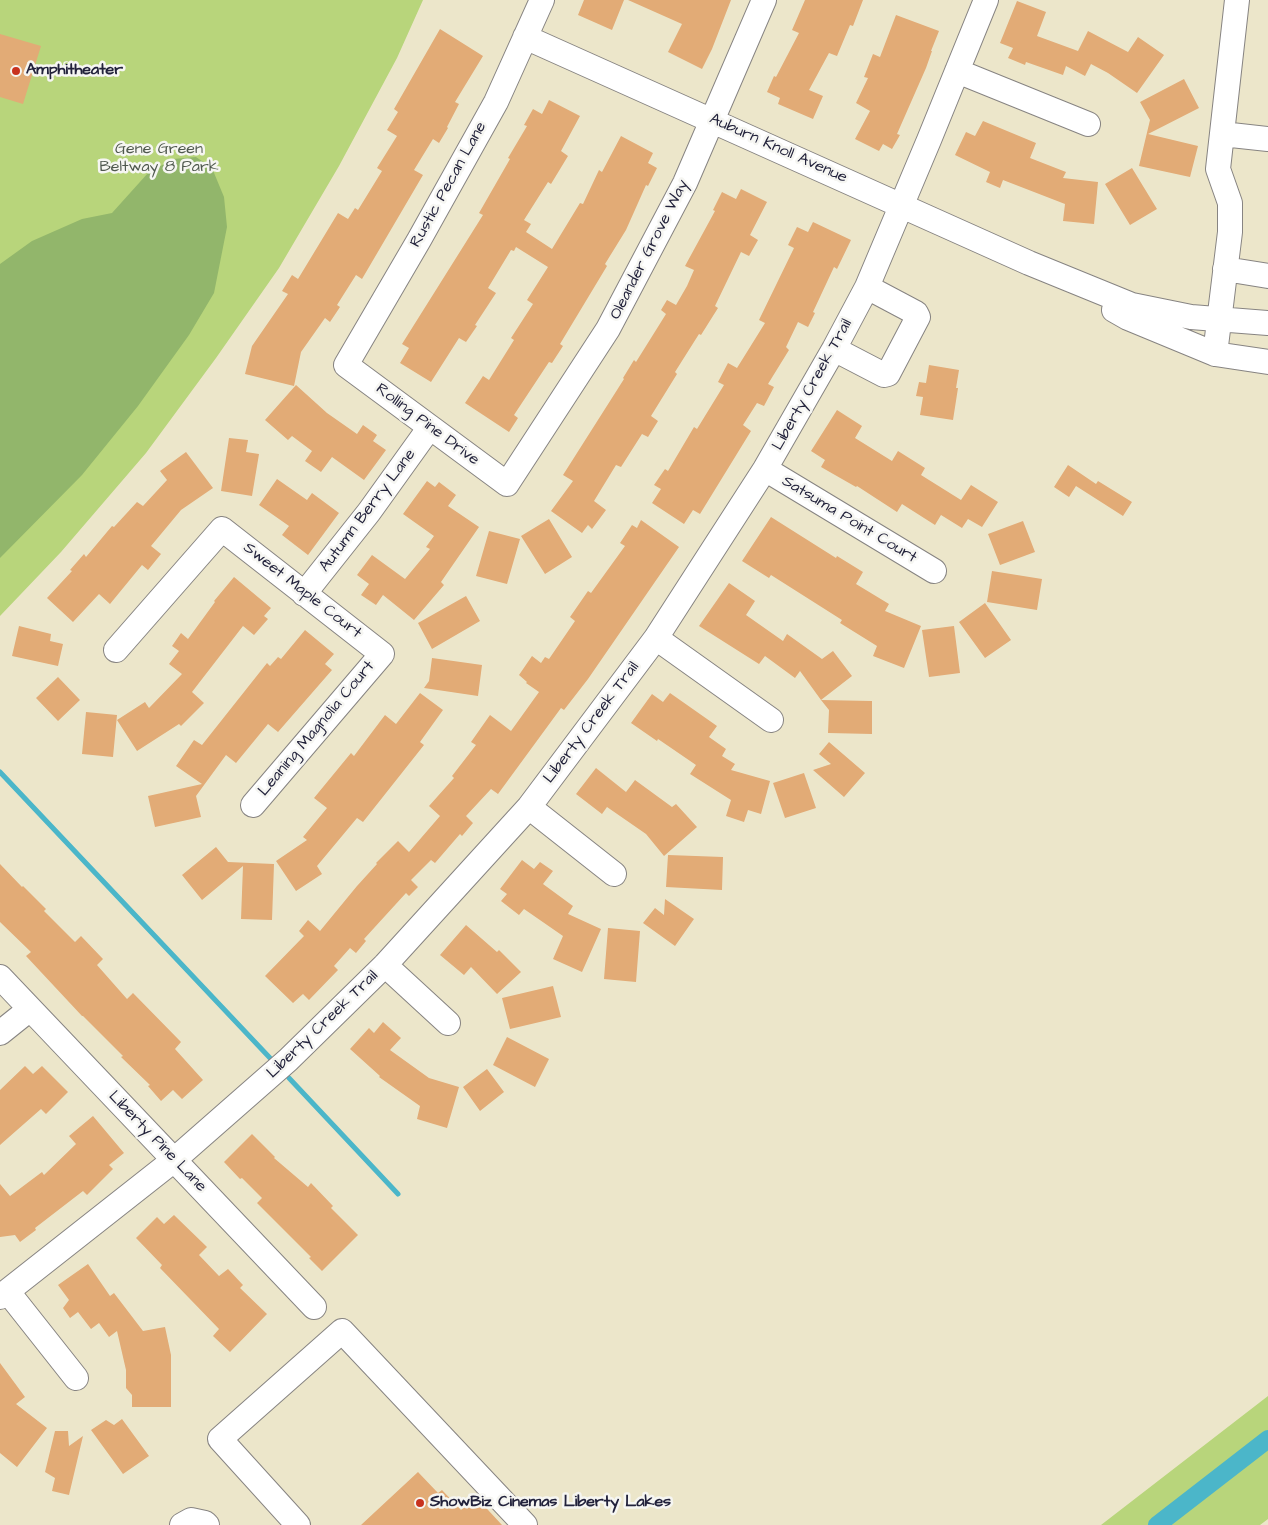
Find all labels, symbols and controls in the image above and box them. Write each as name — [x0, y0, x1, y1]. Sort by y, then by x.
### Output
place label: Amphitheater — [26, 61, 123, 81]
marker: Amphitheater — [10, 65, 22, 77]
street label: Auburn Knoll Avenue — [706, 110, 850, 188]
street label: Rustic Pecan Lane — [407, 119, 491, 251]
park label: Gene Green Beltway 8 Park — [99, 140, 219, 178]
street label: Oleander Grove Way — [606, 177, 694, 323]
street label: Liberty Creek Trail — [769, 316, 857, 454]
street label: Rolling Pine Drive — [371, 380, 483, 470]
street label: Autumn Berry Lane — [316, 446, 420, 576]
street label: Satsuma Point Court — [778, 472, 920, 568]
street label: Sweet Maple Court — [239, 539, 365, 643]
street label: Leaning Magnolia Court — [255, 657, 379, 801]
street label: Liberty Creek Trail — [540, 658, 644, 788]
street label: Liberty Creek Trail — [263, 967, 383, 1083]
street label: Liberty Pine Lane — [104, 1087, 210, 1197]
place label: ShowBiz Cinemas Liberty Lakes — [430, 1493, 671, 1513]
marker: ShowBiz Cinemas Liberty Lakes — [414, 1497, 426, 1509]

